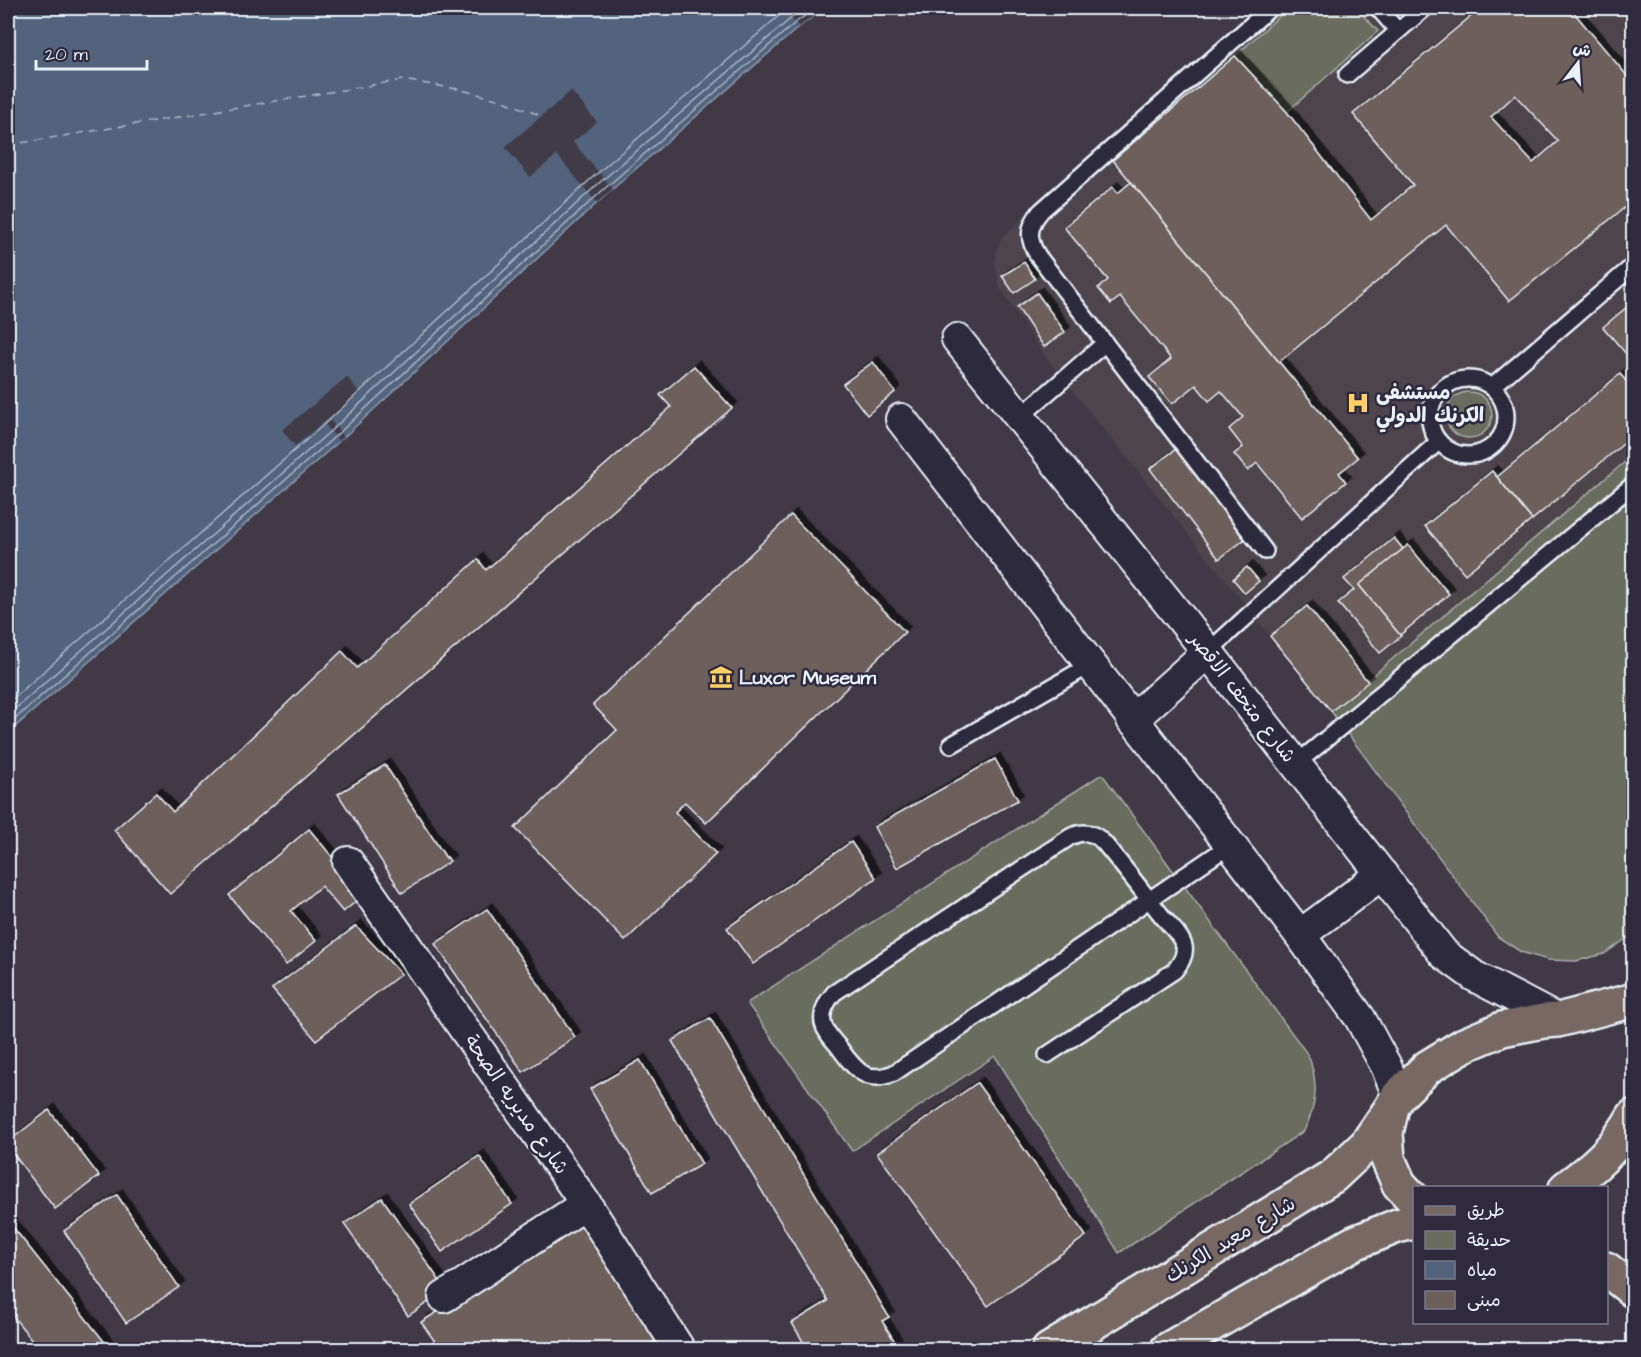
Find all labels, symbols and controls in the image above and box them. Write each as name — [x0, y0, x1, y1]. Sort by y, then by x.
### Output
scale bar — [36, 33, 147, 71]
north arrow — [1548, 33, 1608, 93]
text: ش — [1570, 37, 1594, 63]
text: 20 m — [45, 42, 88, 67]
place label: مستشفى الكرنك الدولي — [1376, 379, 1484, 433]
hospital icon: مستشفى الكرنك الدولي — [1345, 390, 1371, 416]
street label: شارع متحف الاقصر — [1181, 625, 1302, 769]
museum icon: Luxor Museum — [708, 664, 734, 690]
place label: Luxor Museum — [739, 664, 876, 692]
street label: شارع مديريه الصحة — [457, 1029, 575, 1180]
legend — [1413, 1186, 1608, 1324]
street label: شارع معبد الكرنك — [1160, 1190, 1301, 1290]
text: طريق — [1467, 1198, 1505, 1223]
text: حديقة — [1467, 1228, 1511, 1253]
text: مياه — [1467, 1258, 1497, 1283]
text: مبنى — [1467, 1288, 1501, 1313]

